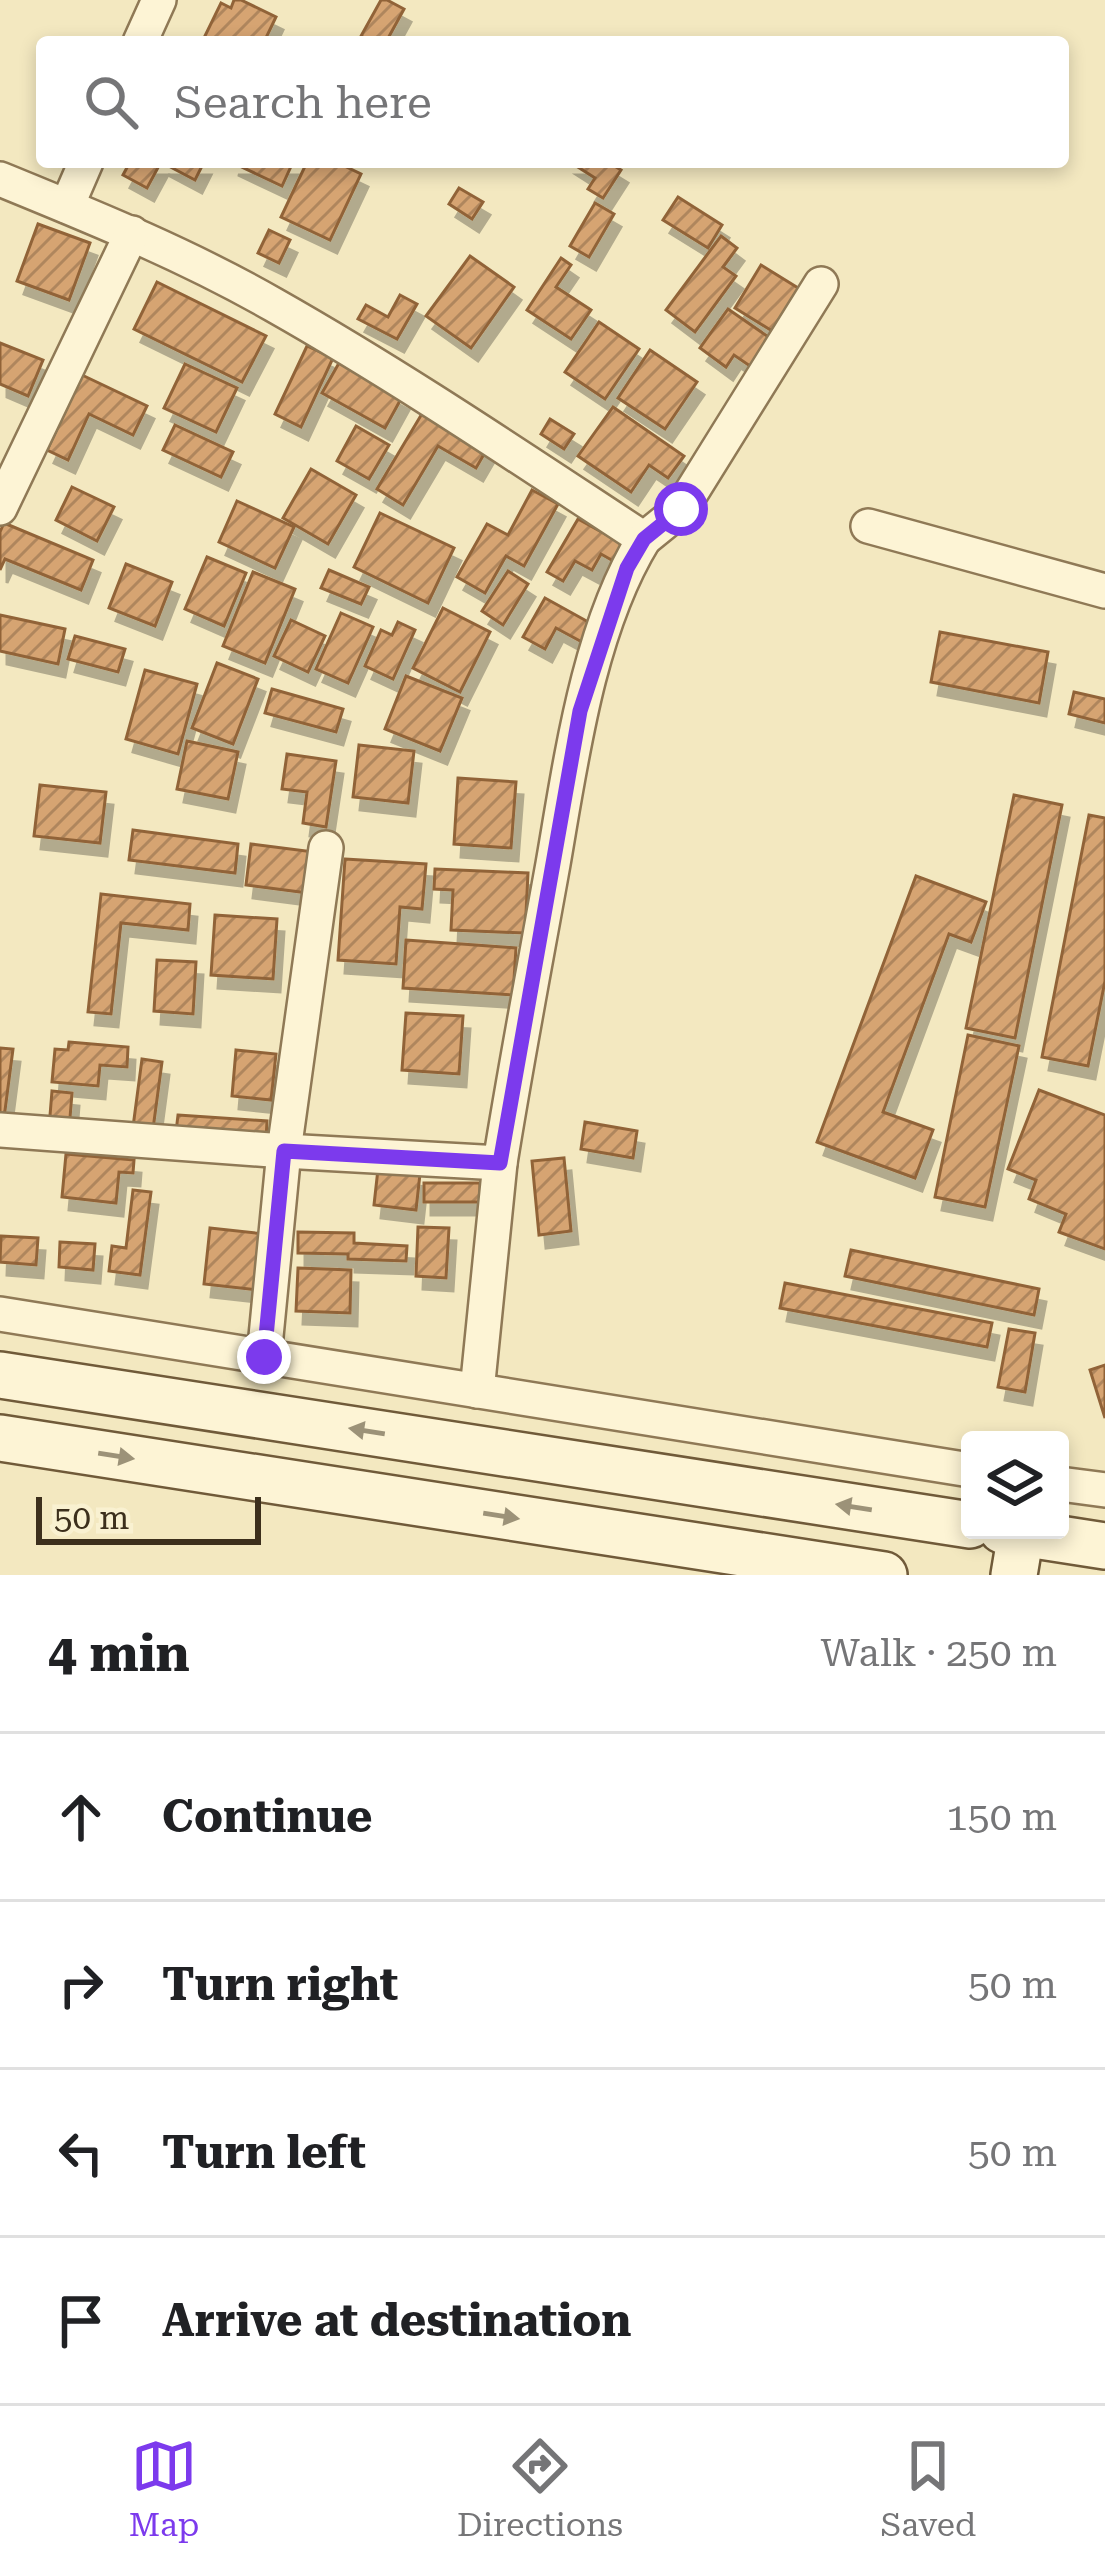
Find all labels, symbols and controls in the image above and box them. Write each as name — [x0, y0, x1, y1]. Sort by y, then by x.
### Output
search box — [36, 36, 1069, 168]
icon: search — [78, 69, 144, 135]
text: Search here — [174, 76, 432, 129]
route start — [654, 482, 708, 536]
route end — [237, 1330, 291, 1384]
one-way arrow — [348, 1421, 385, 1440]
map controls — [961, 1431, 1069, 1539]
button: layers — [961, 1431, 1069, 1539]
one-way arrow — [97, 1447, 135, 1465]
scale bar — [36, 1491, 261, 1544]
one-way arrow — [835, 1497, 873, 1516]
text: 50 m — [54, 1498, 129, 1537]
one-way arrow — [483, 1506, 520, 1525]
text: 4 min — [48, 1624, 190, 1683]
text: Walk · 250 m — [821, 1630, 1057, 1676]
icon: ahead — [48, 1784, 114, 1850]
text: Continue — [162, 1790, 373, 1843]
text: 150 m — [946, 1794, 1057, 1840]
icon: right — [48, 1952, 114, 2018]
text: Turn right — [162, 1958, 398, 2011]
text: 50 m — [968, 1962, 1057, 2008]
icon: left — [48, 2120, 114, 2186]
text: Turn left — [162, 2126, 366, 2179]
text: 50 m — [968, 2130, 1057, 2176]
icon: arrive — [48, 2288, 114, 2354]
text: Arrive at destination — [162, 2294, 631, 2347]
tab: Map — [129, 2433, 199, 2544]
tab: Directions — [457, 2433, 623, 2544]
tab: Saved — [881, 2433, 976, 2544]

